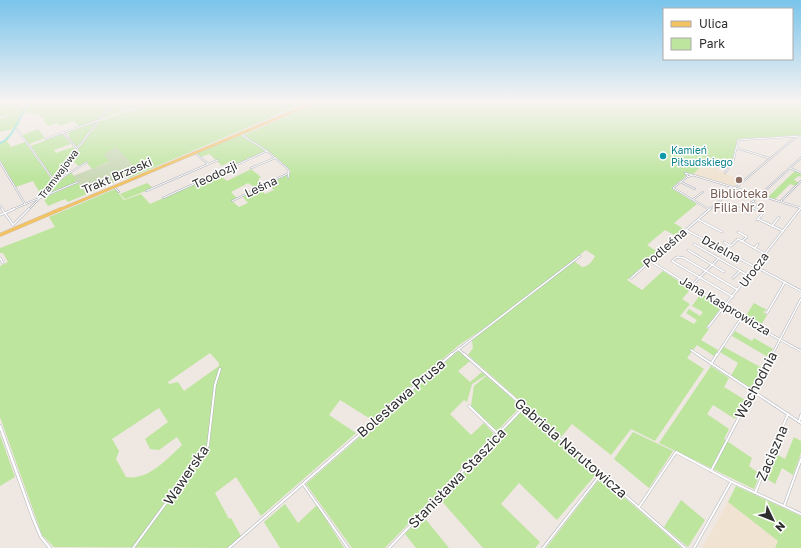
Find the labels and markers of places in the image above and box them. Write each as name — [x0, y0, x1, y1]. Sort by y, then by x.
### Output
place label: Kamień Piłsudskiego — [671, 144, 733, 168]
marker: Kamień Piłsudskiego — [658, 151, 668, 161]
marker: Biblioteka Filia Nr 2 — [734, 175, 744, 185]
place label: Biblioteka Filia Nr 2 — [710, 186, 768, 215]

